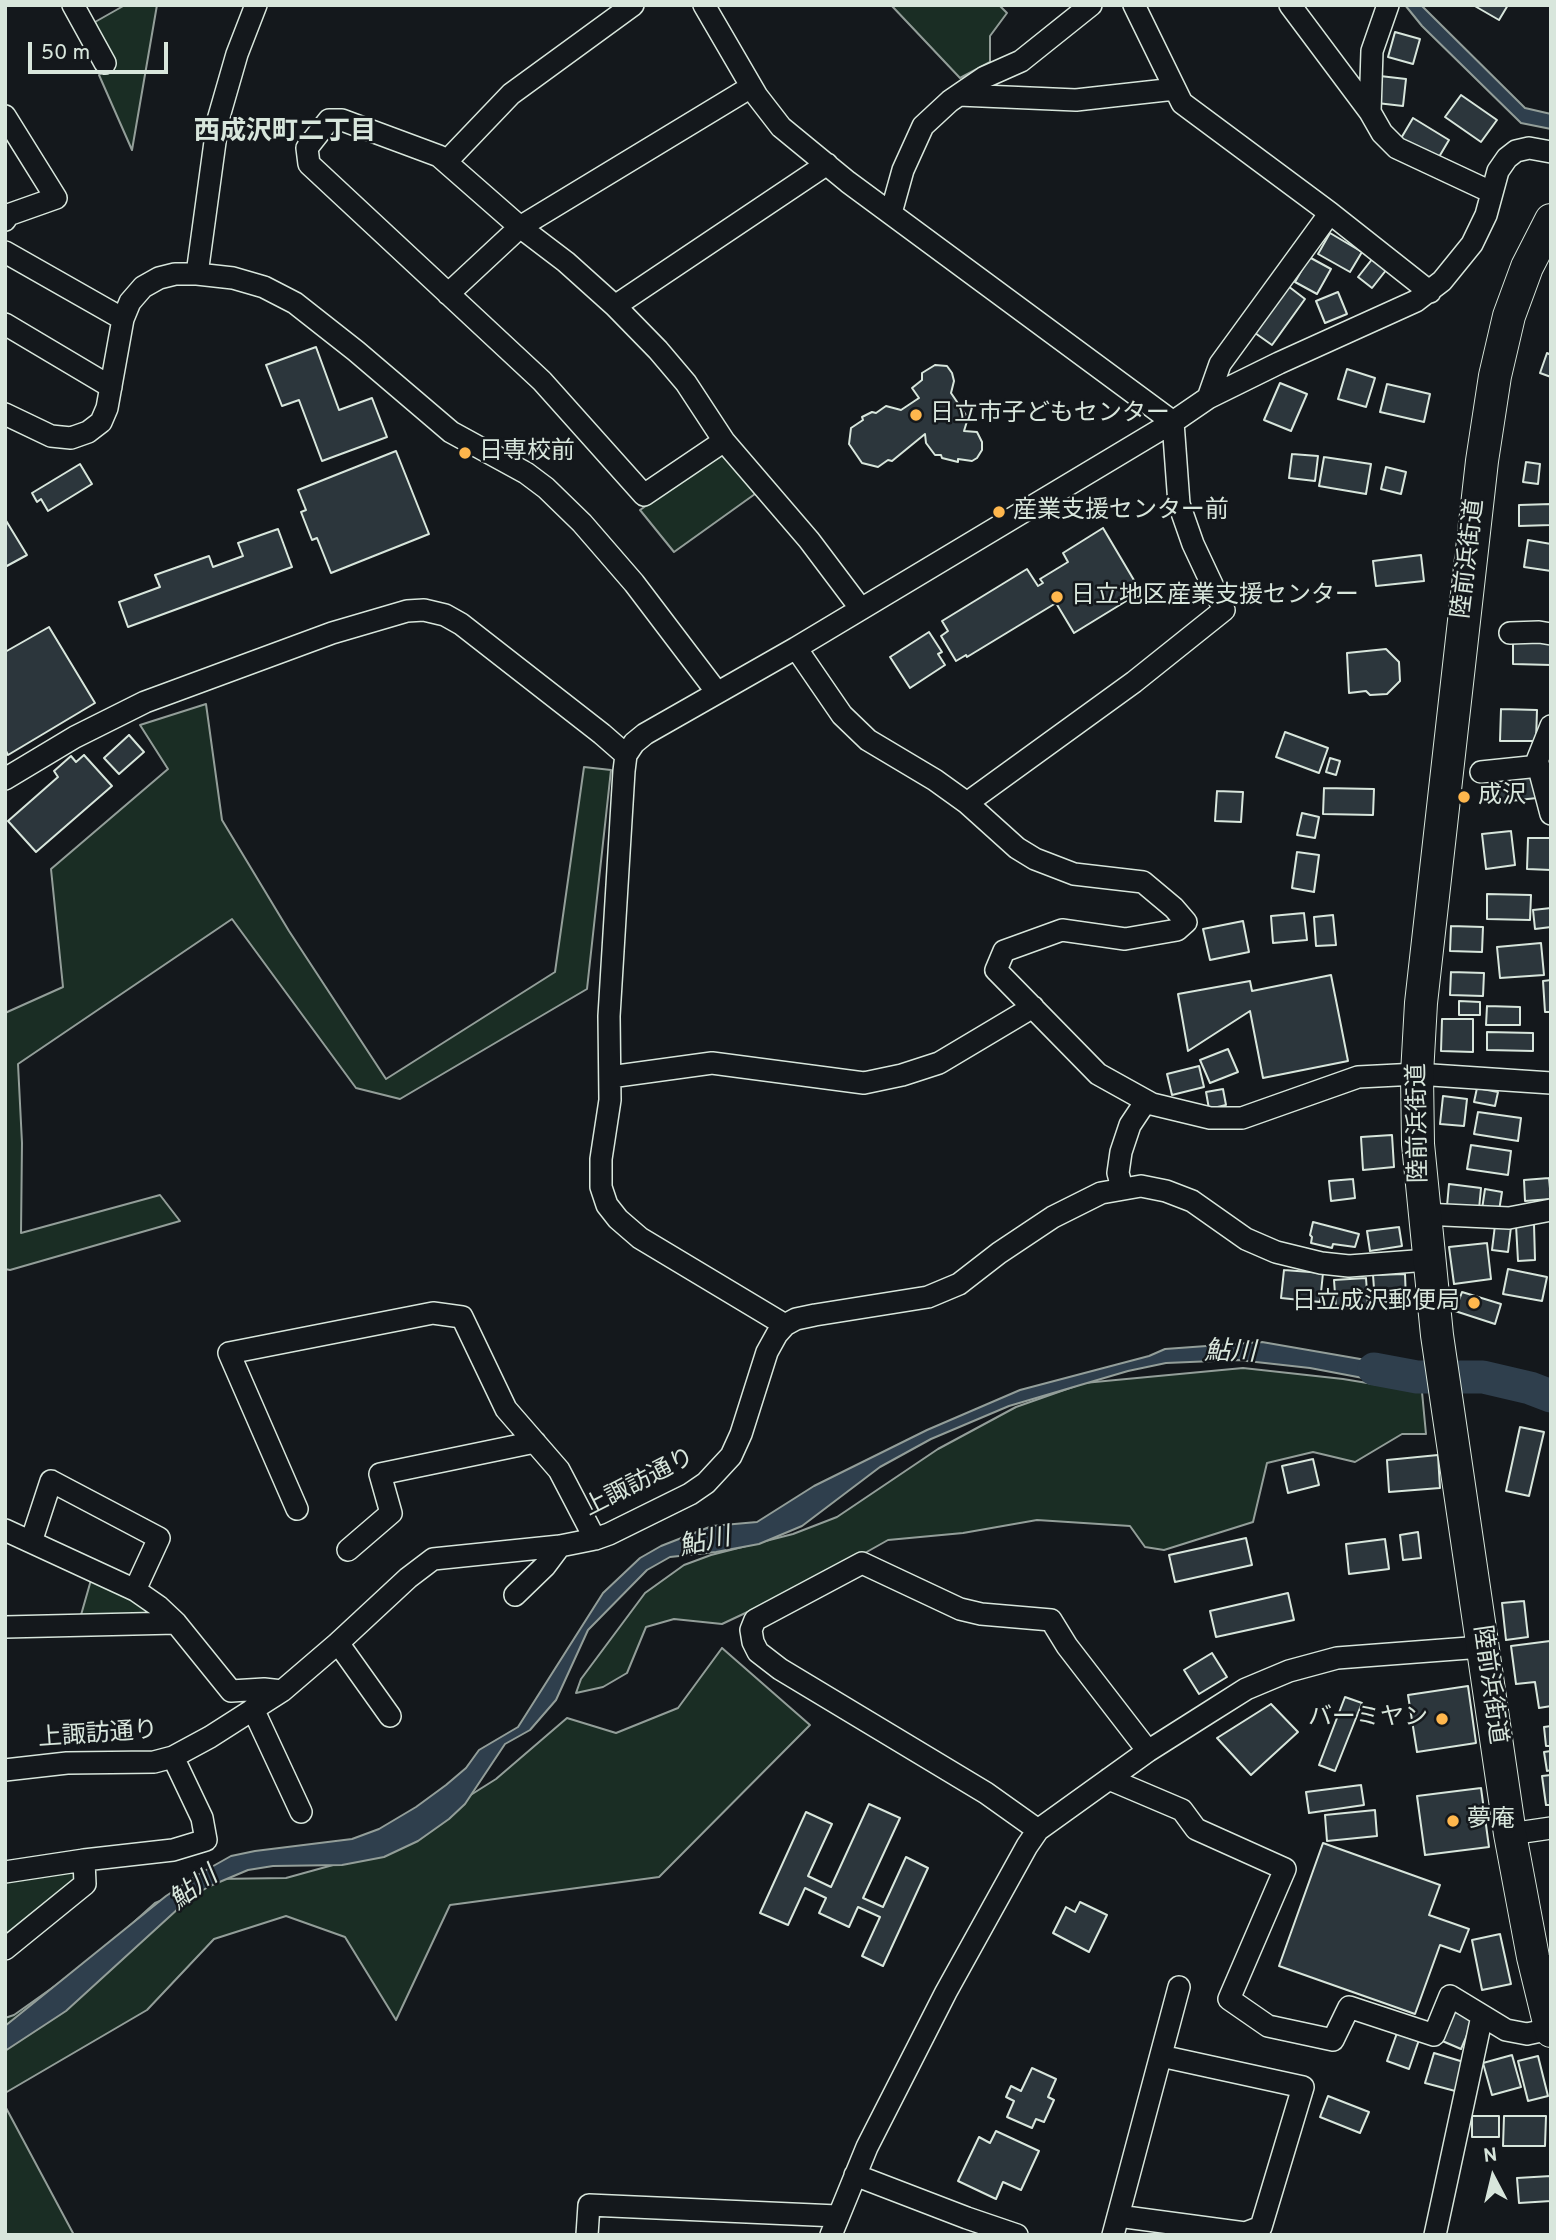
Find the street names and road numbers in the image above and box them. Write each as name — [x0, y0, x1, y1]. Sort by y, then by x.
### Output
street label: 陸前浜街道 — [1448, 498, 1492, 620]
street label: 陸前浜街道 — [1405, 1063, 1435, 1183]
street label: 上諏訪通り — [580, 1444, 700, 1524]
street label: 陸前浜街道 — [1465, 1624, 1511, 1746]
street label: 上諏訪通り — [37, 1717, 159, 1755]

